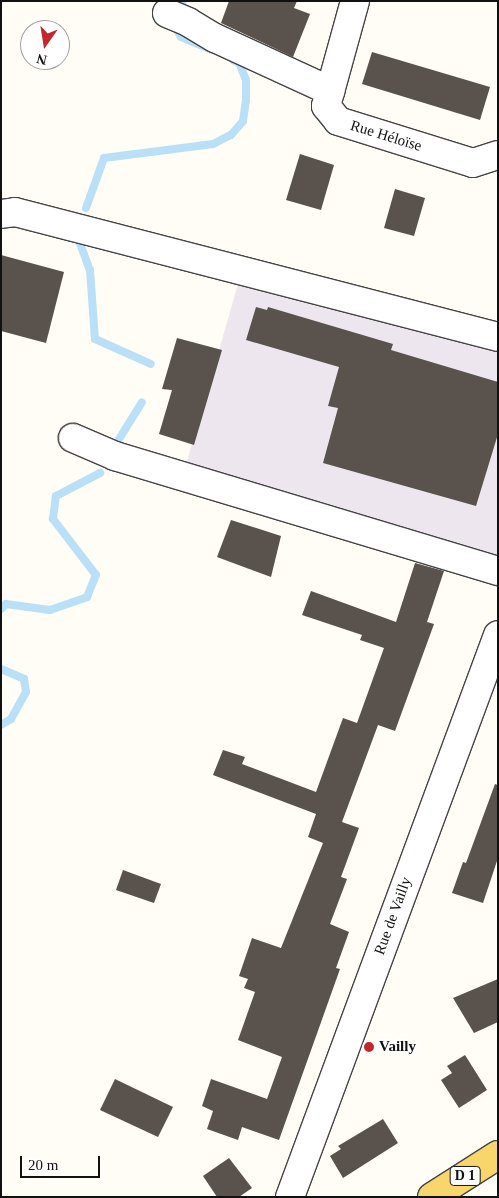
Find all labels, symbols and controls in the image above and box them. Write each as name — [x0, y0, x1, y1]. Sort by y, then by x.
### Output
north arrow — [20, 20, 70, 70]
text: N — [35, 51, 48, 68]
street label: Rue Héloïse — [348, 117, 424, 155]
street label: Rue de Vailly — [371, 875, 415, 957]
place label: Vailly — [379, 1038, 416, 1056]
marker: Vailly — [363, 1041, 375, 1053]
scale bar — [22, 1146, 102, 1178]
text: 20 m — [28, 1157, 58, 1173]
road number: D 1 — [449, 1164, 481, 1188]

